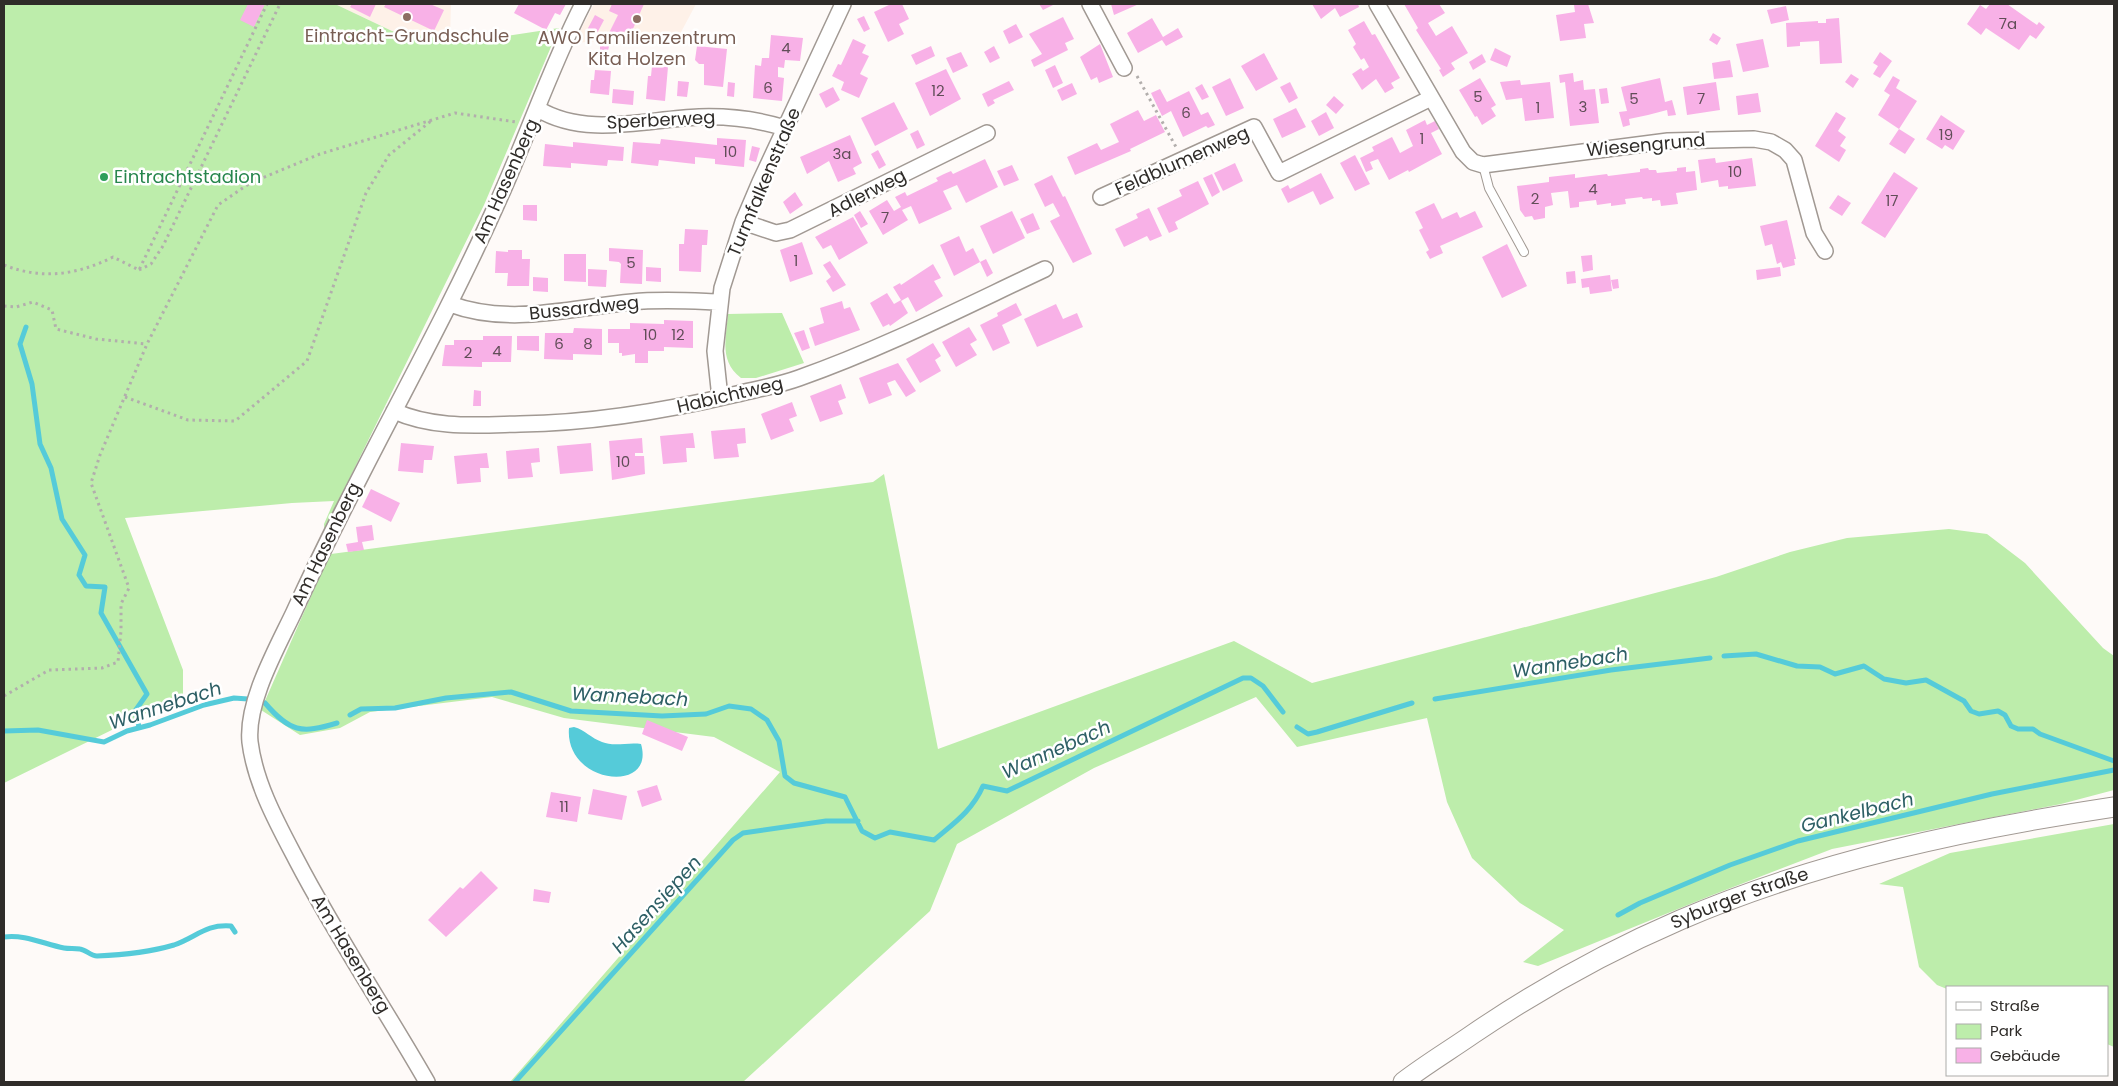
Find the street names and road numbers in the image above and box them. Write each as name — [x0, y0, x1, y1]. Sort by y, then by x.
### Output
street label: Sperberweg — [606, 104, 716, 135]
street label: Turmfalkenstraße — [721, 104, 806, 260]
street label: Am Hasenberg — [467, 114, 544, 247]
street label: Feldblumenweg — [1111, 120, 1253, 201]
street label: Wiesengrund — [1585, 127, 1706, 162]
street label: Adlerweg — [823, 162, 910, 223]
street label: Bussardweg — [528, 289, 640, 326]
street label: Habichtweg — [674, 370, 785, 419]
street label: Am Hasenberg — [285, 478, 366, 610]
street label: Syburger Straße — [1666, 861, 1811, 935]
street label: Am Hasenberg — [306, 890, 397, 1018]

